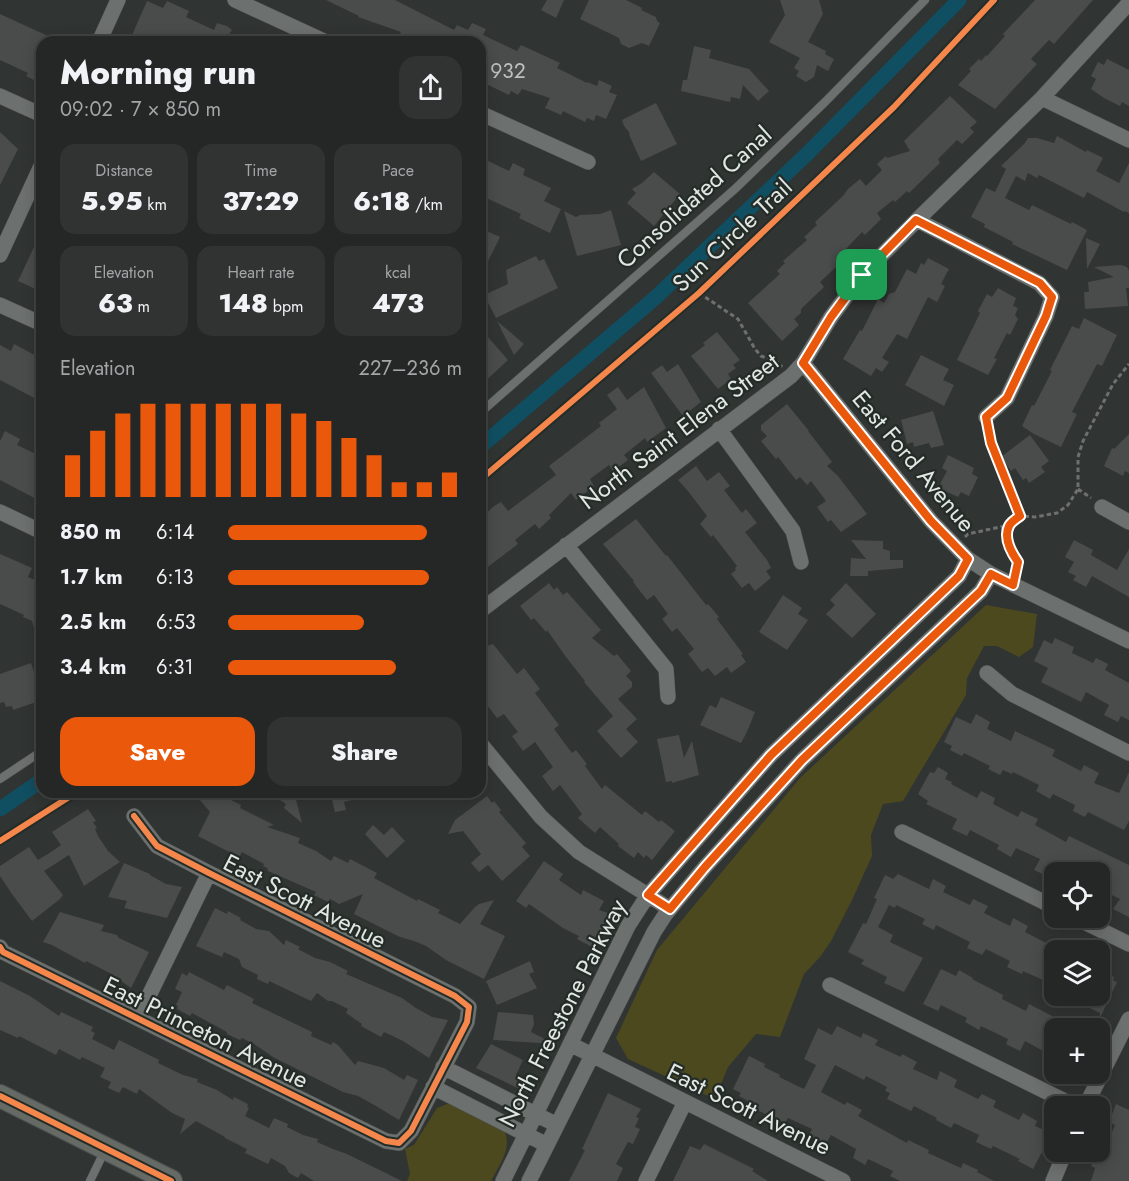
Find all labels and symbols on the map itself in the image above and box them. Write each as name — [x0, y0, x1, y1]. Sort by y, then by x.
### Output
house number: 932 — [490, 56, 526, 86]
street label: Consolidated Canal — [609, 118, 779, 276]
street label: Sun Circle Trail — [664, 170, 800, 300]
pin — [836, 249, 887, 300]
street label: North Saint Elena Street — [572, 344, 786, 518]
street label: East Ford Avenue — [844, 382, 984, 540]
street label: East Scott Avenue — [217, 845, 393, 957]
street label: North Freestone Parkway — [489, 893, 635, 1133]
street label: East Princeton Avenue — [97, 967, 315, 1097]
street label: East Scott Avenue — [661, 1054, 837, 1164]

